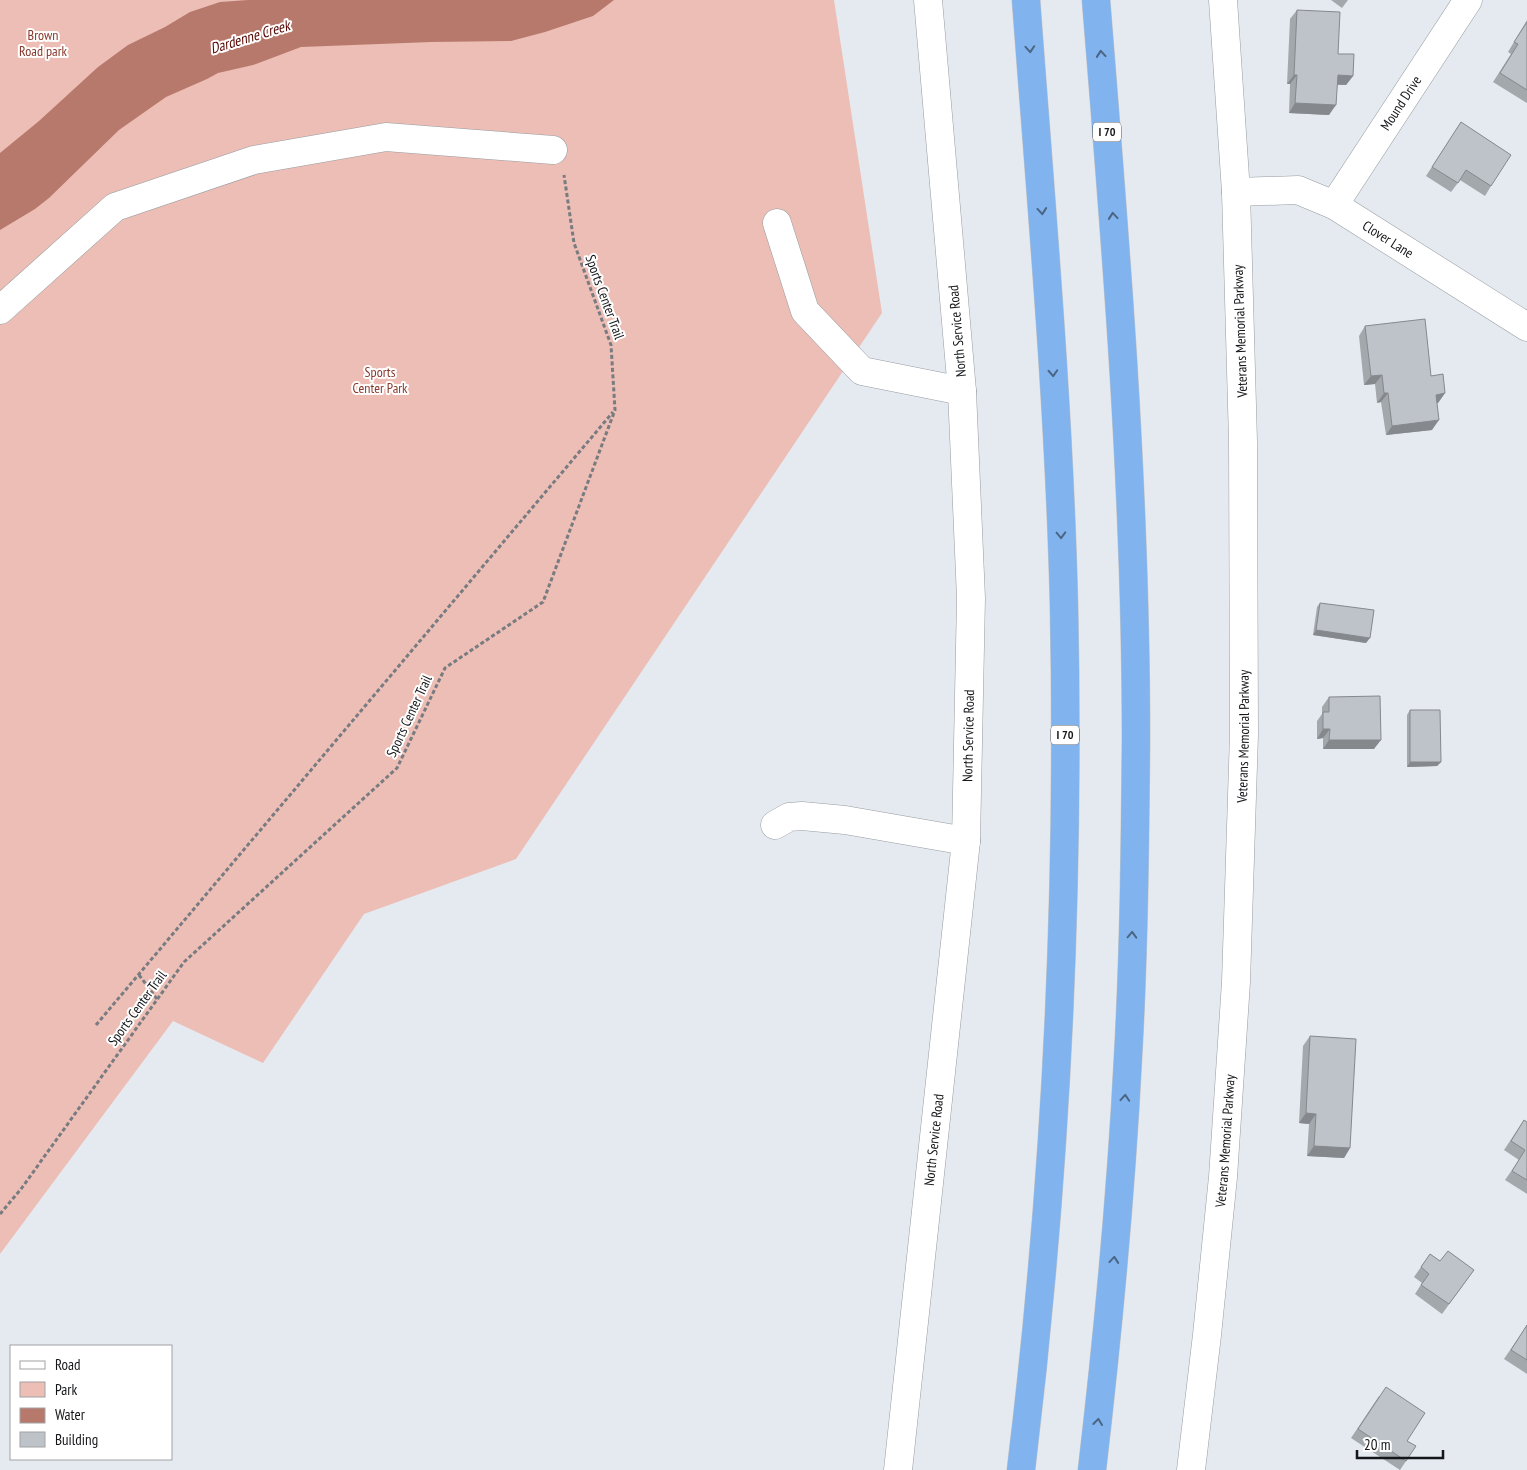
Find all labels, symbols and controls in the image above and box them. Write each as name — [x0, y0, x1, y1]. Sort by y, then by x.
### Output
water label: Dardenne Creek — [208, 15, 294, 58]
park label: Brown Road park — [19, 26, 67, 60]
one-way arrow — [1024, 45, 1035, 53]
one-way arrow — [1095, 50, 1106, 58]
street label: Mound Drive — [1376, 72, 1425, 134]
road number: I 70 — [1093, 122, 1121, 142]
one-way arrow — [1037, 207, 1048, 215]
one-way arrow — [1108, 212, 1119, 220]
street label: Clover Lane — [1359, 216, 1417, 262]
street label: Sports Center Trail — [581, 252, 629, 342]
street label: Veterans Memorial Parkway — [1229, 264, 1251, 399]
street label: North Service Road — [944, 284, 970, 378]
park label: Sports Center Park — [352, 363, 408, 397]
one-way arrow — [1048, 369, 1059, 377]
one-way arrow — [1056, 531, 1067, 539]
street label: Veterans Memorial Parkway — [1233, 669, 1253, 804]
street label: Sports Center Trail — [382, 671, 436, 760]
street label: North Service Road — [958, 689, 978, 782]
road number: I 70 — [1051, 726, 1079, 744]
one-way arrow — [1127, 931, 1138, 939]
street label: Sports Center Trail — [104, 966, 171, 1049]
street label: Veterans Memorial Parkway — [1211, 1073, 1239, 1209]
street label: North Service Road — [920, 1093, 948, 1187]
one-way arrow — [1120, 1094, 1131, 1102]
one-way arrow — [1108, 1256, 1119, 1264]
legend — [10, 1345, 172, 1460]
text: Road — [55, 1355, 81, 1374]
text: Park — [55, 1380, 77, 1399]
text: Water — [55, 1405, 86, 1424]
one-way arrow — [1092, 1417, 1103, 1425]
scale bar — [1357, 1428, 1443, 1460]
text: Building — [55, 1430, 98, 1449]
text: 20 m — [1364, 1435, 1390, 1454]

